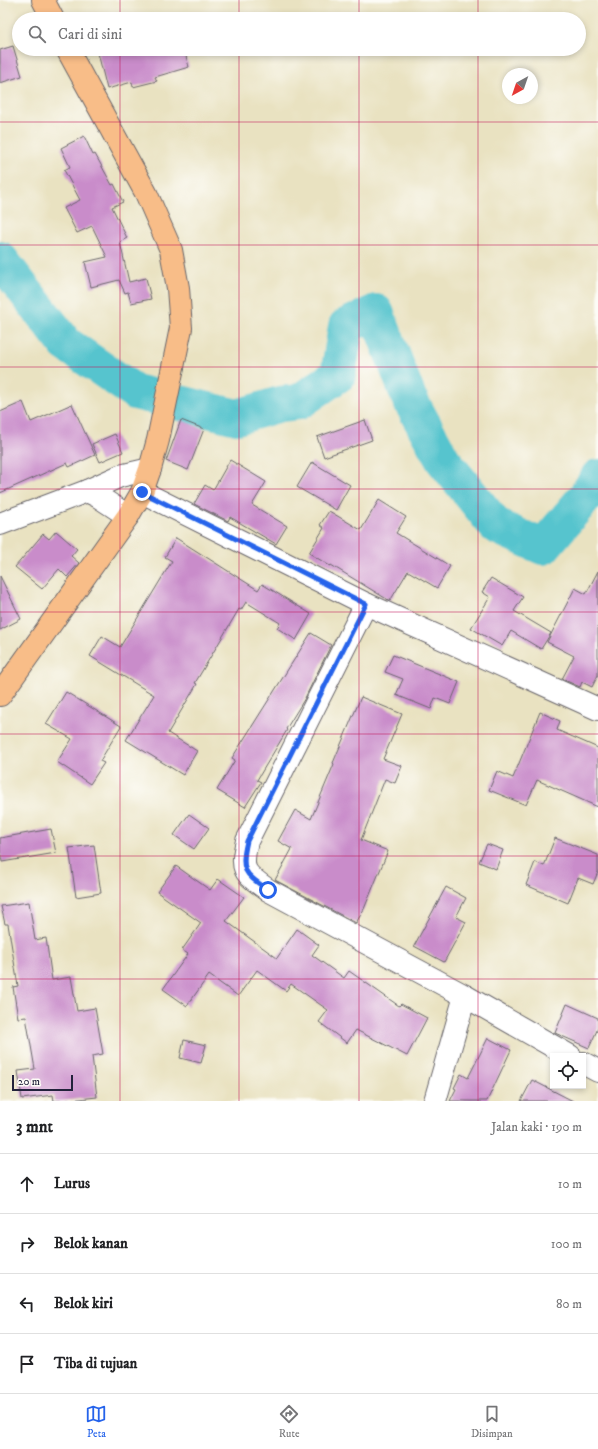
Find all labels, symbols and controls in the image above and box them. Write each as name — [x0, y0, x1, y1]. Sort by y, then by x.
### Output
search box — [12, 12, 586, 56]
icon: search — [26, 23, 48, 45]
text: Cari di sini — [58, 25, 122, 44]
north arrow — [502, 68, 538, 104]
route end — [133, 483, 151, 501]
route start — [259, 881, 277, 899]
map controls — [550, 1053, 586, 1089]
button: locate — [550, 1053, 586, 1089]
scale bar — [12, 1073, 73, 1092]
text: 20 m — [18, 1075, 40, 1089]
text: 3 mnt — [16, 1116, 53, 1138]
text: Jalan kaki · 190 m — [491, 1119, 582, 1135]
icon: ahead — [16, 1173, 38, 1195]
text: Lurus — [54, 1174, 90, 1193]
text: 10 m — [558, 1176, 582, 1192]
icon: right — [16, 1233, 38, 1255]
text: Belok kanan — [54, 1234, 128, 1253]
text: 100 m — [551, 1236, 582, 1252]
icon: left — [16, 1293, 38, 1315]
text: Belok kiri — [54, 1294, 113, 1313]
text: 80 m — [556, 1296, 582, 1312]
icon: arrive — [16, 1353, 38, 1375]
text: Tiba di tujuan — [54, 1354, 137, 1373]
tab: Peta — [85, 1403, 107, 1441]
tab: Rute — [278, 1403, 300, 1441]
tab: Disimpan — [471, 1403, 513, 1441]

